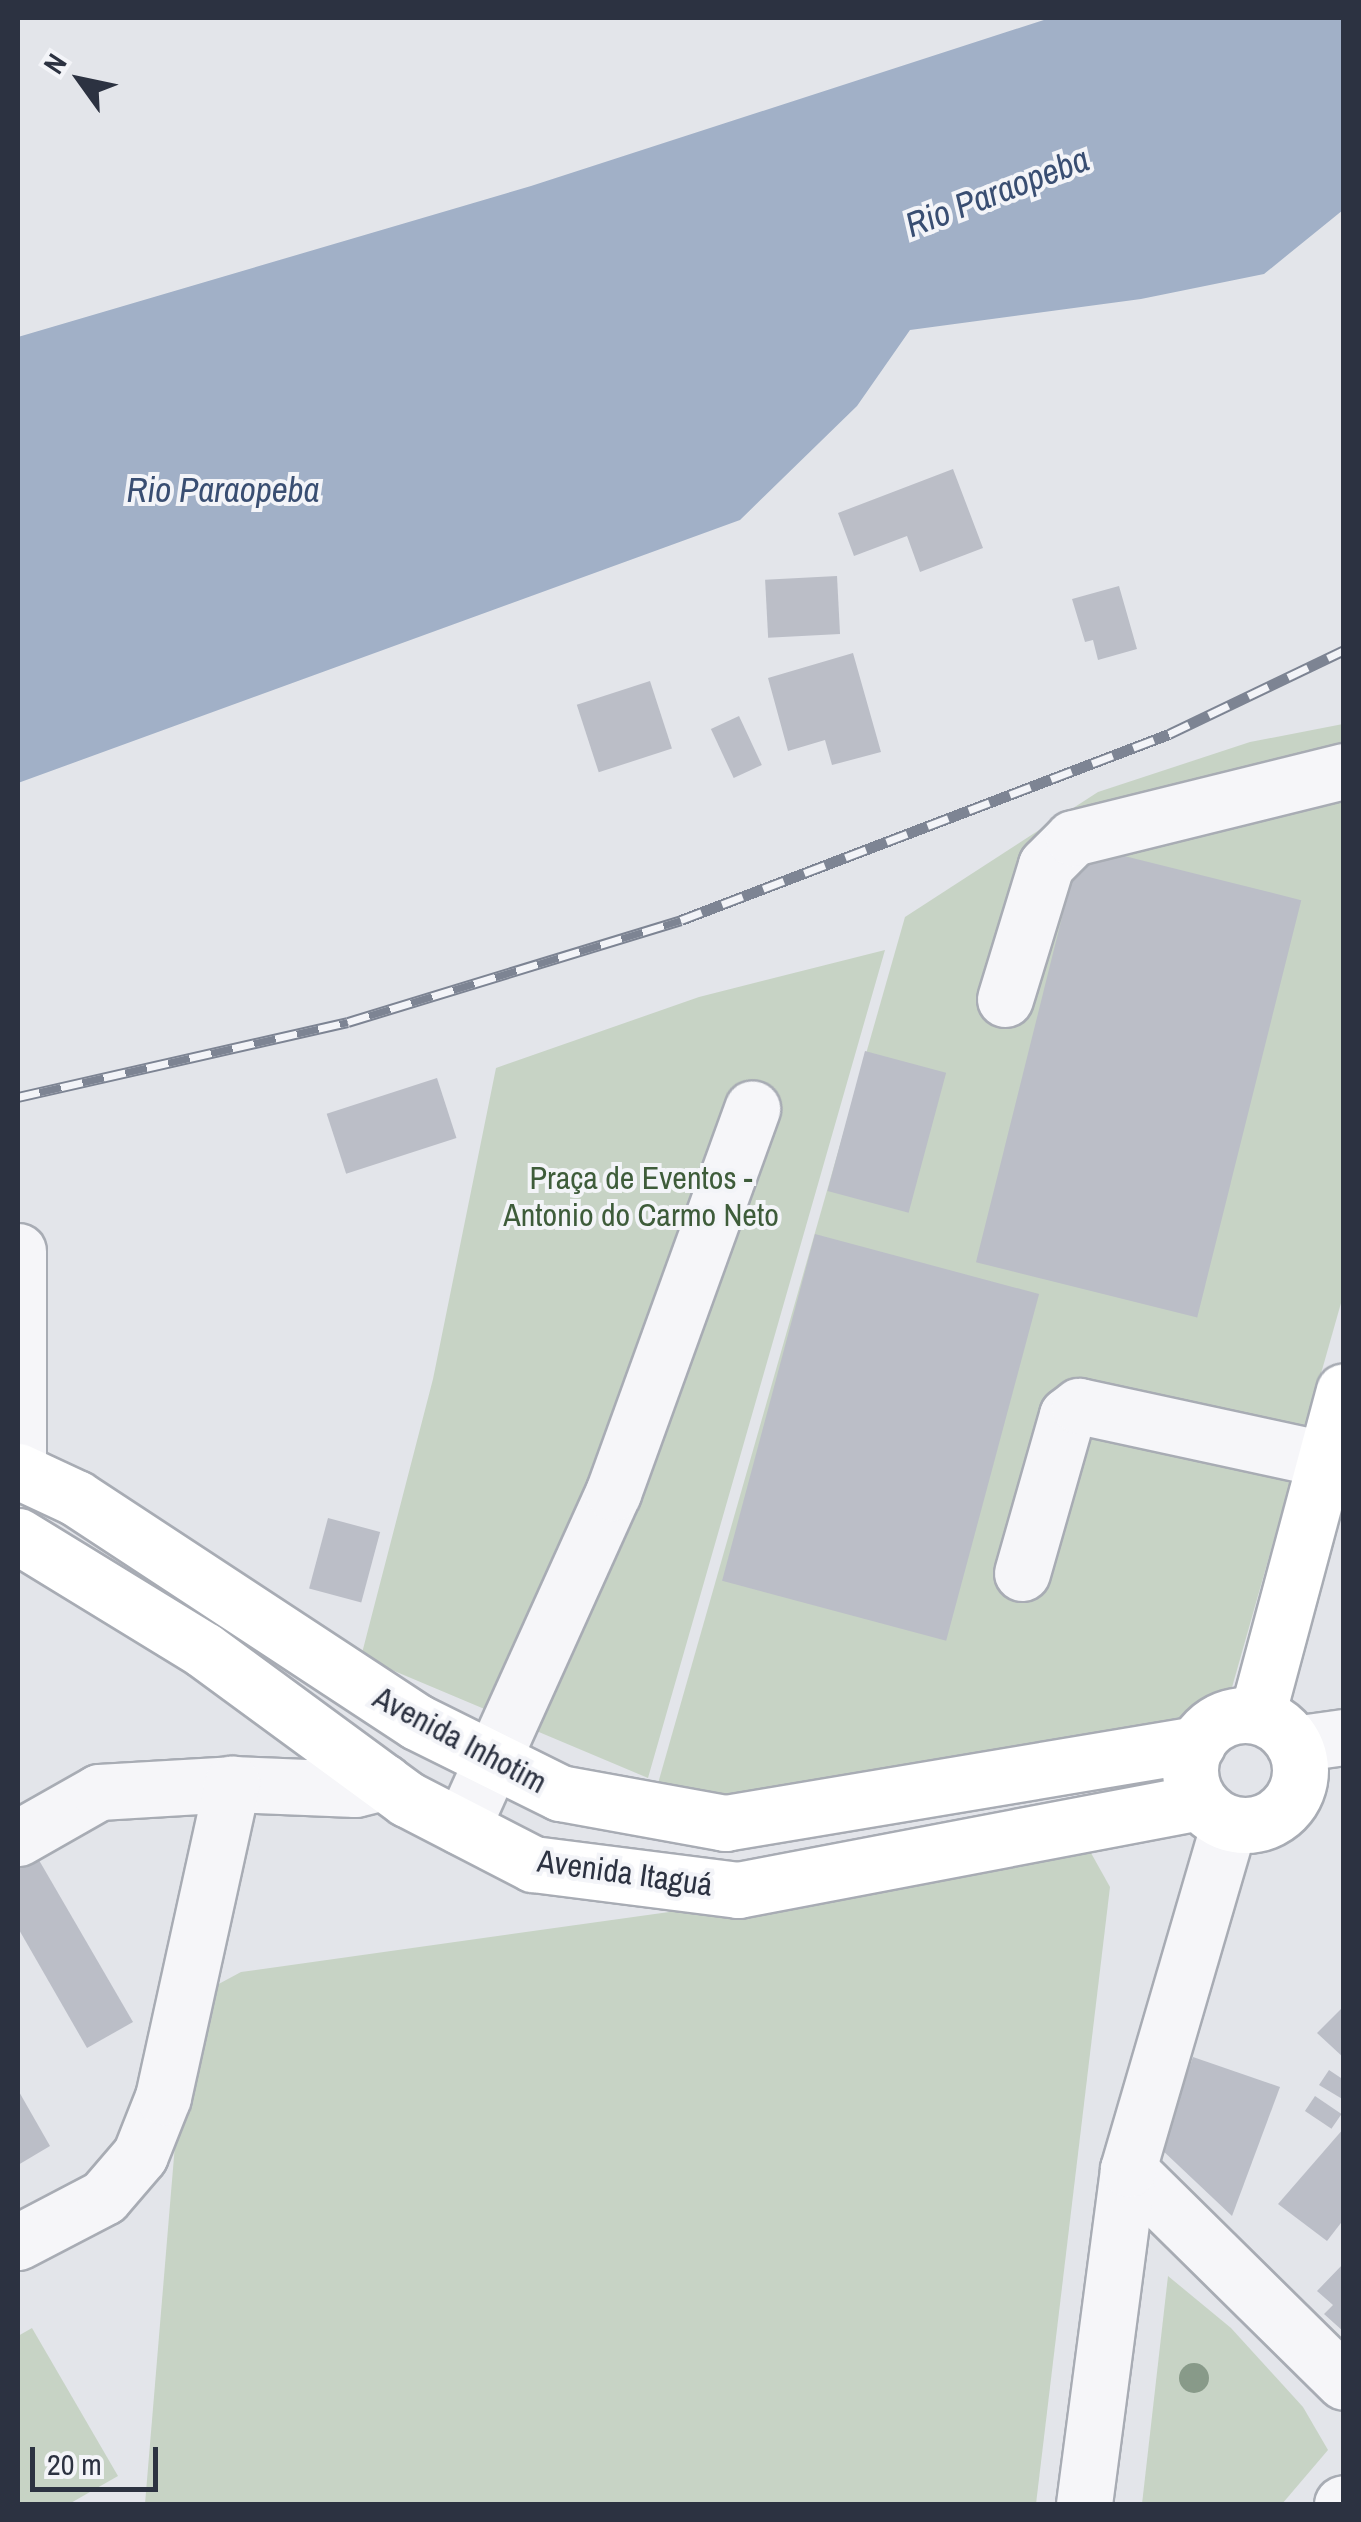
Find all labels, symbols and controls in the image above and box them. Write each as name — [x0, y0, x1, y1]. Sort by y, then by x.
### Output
north arrow — [30, 30, 130, 130]
text: N — [34, 46, 75, 81]
water label: Rio Paraopeba — [899, 138, 1095, 246]
water label: Rio Paraopeba — [126, 469, 320, 511]
park label: Praça de Eventos - Antonio do Carmo Neto — [503, 1160, 779, 1235]
street label: Avenida Inhotim — [367, 1678, 553, 1802]
street label: Avenida Itaguá — [535, 1842, 715, 1904]
scale bar — [35, 2427, 162, 2489]
text: 20 m — [47, 2444, 102, 2484]

